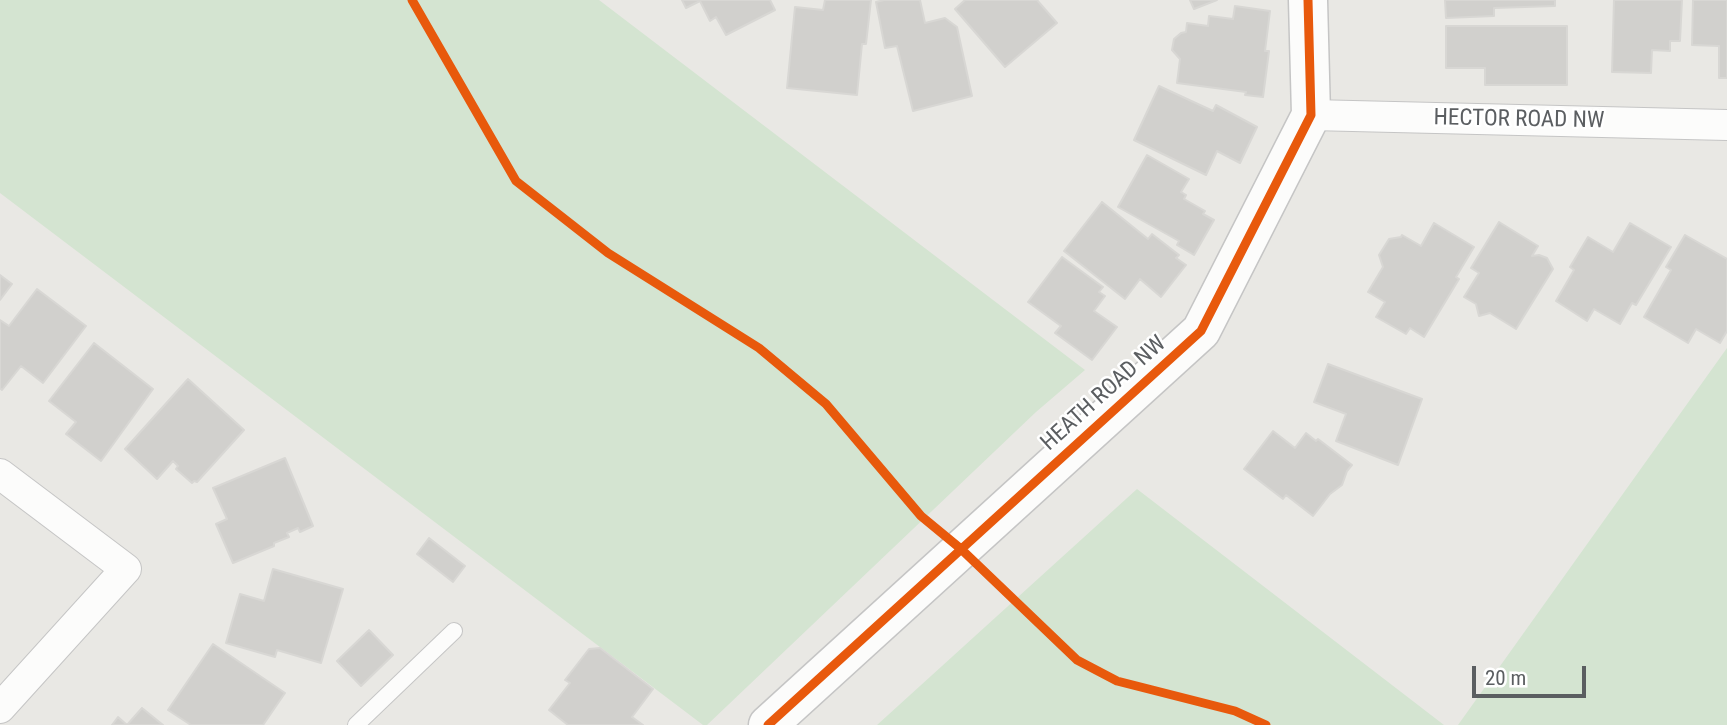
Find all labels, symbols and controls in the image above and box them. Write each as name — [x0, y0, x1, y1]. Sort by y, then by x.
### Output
street label: HECTOR ROAD NW — [1433, 105, 1605, 135]
street label: HEATH ROAD NW — [1036, 331, 1172, 457]
scale bar — [1475, 652, 1589, 696]
text: 20 m — [1485, 666, 1526, 690]

